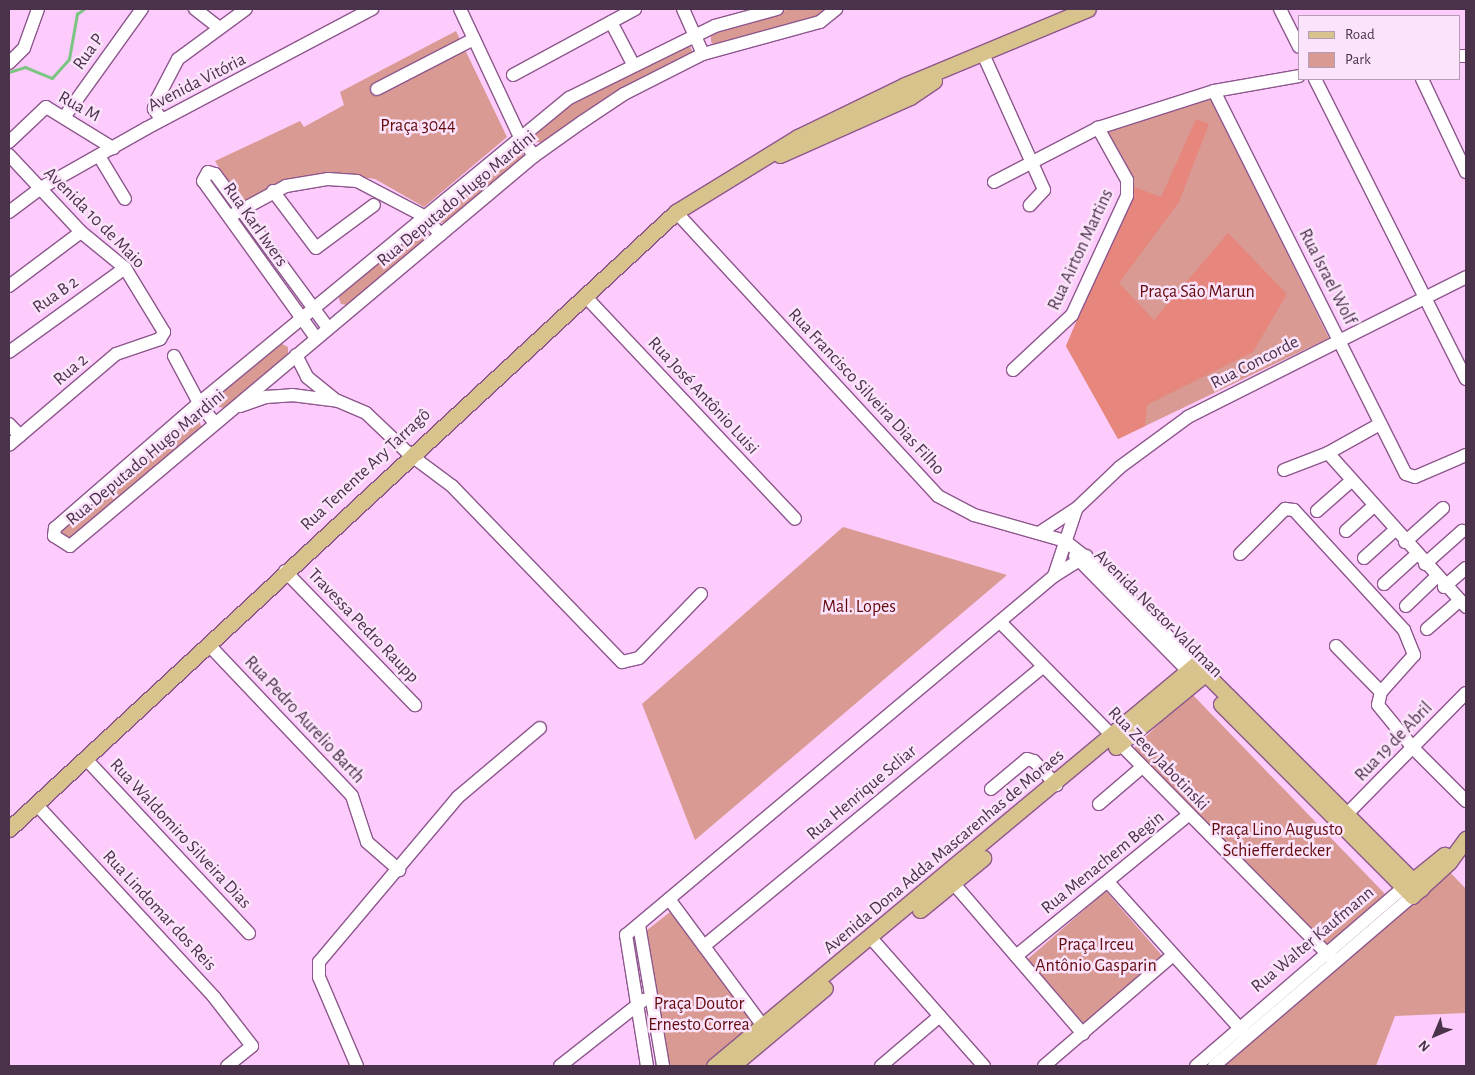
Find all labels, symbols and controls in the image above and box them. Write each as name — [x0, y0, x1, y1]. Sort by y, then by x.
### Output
legend — [1298, 15, 1460, 80]
text: Road — [1345, 27, 1375, 42]
street label: Rua P — [69, 30, 109, 74]
street label: Avenida Vitória — [144, 49, 250, 117]
text: Park — [1345, 52, 1371, 67]
street label: Rua M — [54, 87, 104, 127]
park label: Praça 3044 — [380, 115, 456, 137]
street label: Rua Deputado Hugo Mardini — [373, 126, 541, 272]
street label: Avenida 10 de Maio — [39, 163, 149, 273]
street label: Rua Karl Iwers — [218, 179, 292, 271]
street label: Rua Airton Martins — [1044, 186, 1118, 314]
street label: Rua Israel Wolf — [1294, 225, 1360, 329]
street label: Rua B 2 — [29, 272, 83, 318]
park label: Praça São Marun — [1139, 281, 1255, 303]
street label: Rua Francisco Silveira Dias Filho — [783, 304, 949, 480]
street label: Rua Concorde — [1207, 332, 1303, 394]
street label: Rua José Antônio Luisi — [643, 333, 763, 459]
street label: Rua 2 — [49, 349, 93, 391]
street label: Rua Deputado Hugo Mardini — [62, 385, 230, 531]
street label: Rua Tenente Ary Tarragô — [297, 404, 435, 536]
street label: Avenida Nestor Valdman — [1089, 545, 1227, 683]
street label: Travessa Pedro Raupp — [303, 564, 423, 688]
park label: Mal. Lopes — [822, 596, 896, 618]
street label: Rua Pedro Aurelio Barth — [239, 652, 369, 788]
street label: Rua 19 de Abril — [1351, 698, 1437, 786]
street label: Rua Zeev Jabotinski — [1103, 702, 1213, 816]
street label: Rua Henrique Scliar — [803, 741, 921, 845]
street label: Avenida Dona Adda Mascarenhas de Moraes — [819, 745, 1069, 959]
street label: Rua Waldomiro Silveira Dias — [105, 754, 255, 914]
street label: Rua Menachem Begin — [1037, 807, 1169, 919]
park label: Praça Lino Augusto Schiefferdecker — [1211, 820, 1343, 862]
street label: Rua Lindomar dos Reis — [98, 846, 220, 976]
street label: Rua Walter Kaufmann — [1247, 882, 1379, 998]
park label: Praça Irceu Antônio Gasparin — [1035, 935, 1157, 978]
park label: Praça Doutor Ernesto Correa — [648, 994, 750, 1036]
north arrow — [1410, 1010, 1460, 1060]
text: N — [1416, 1037, 1433, 1054]

